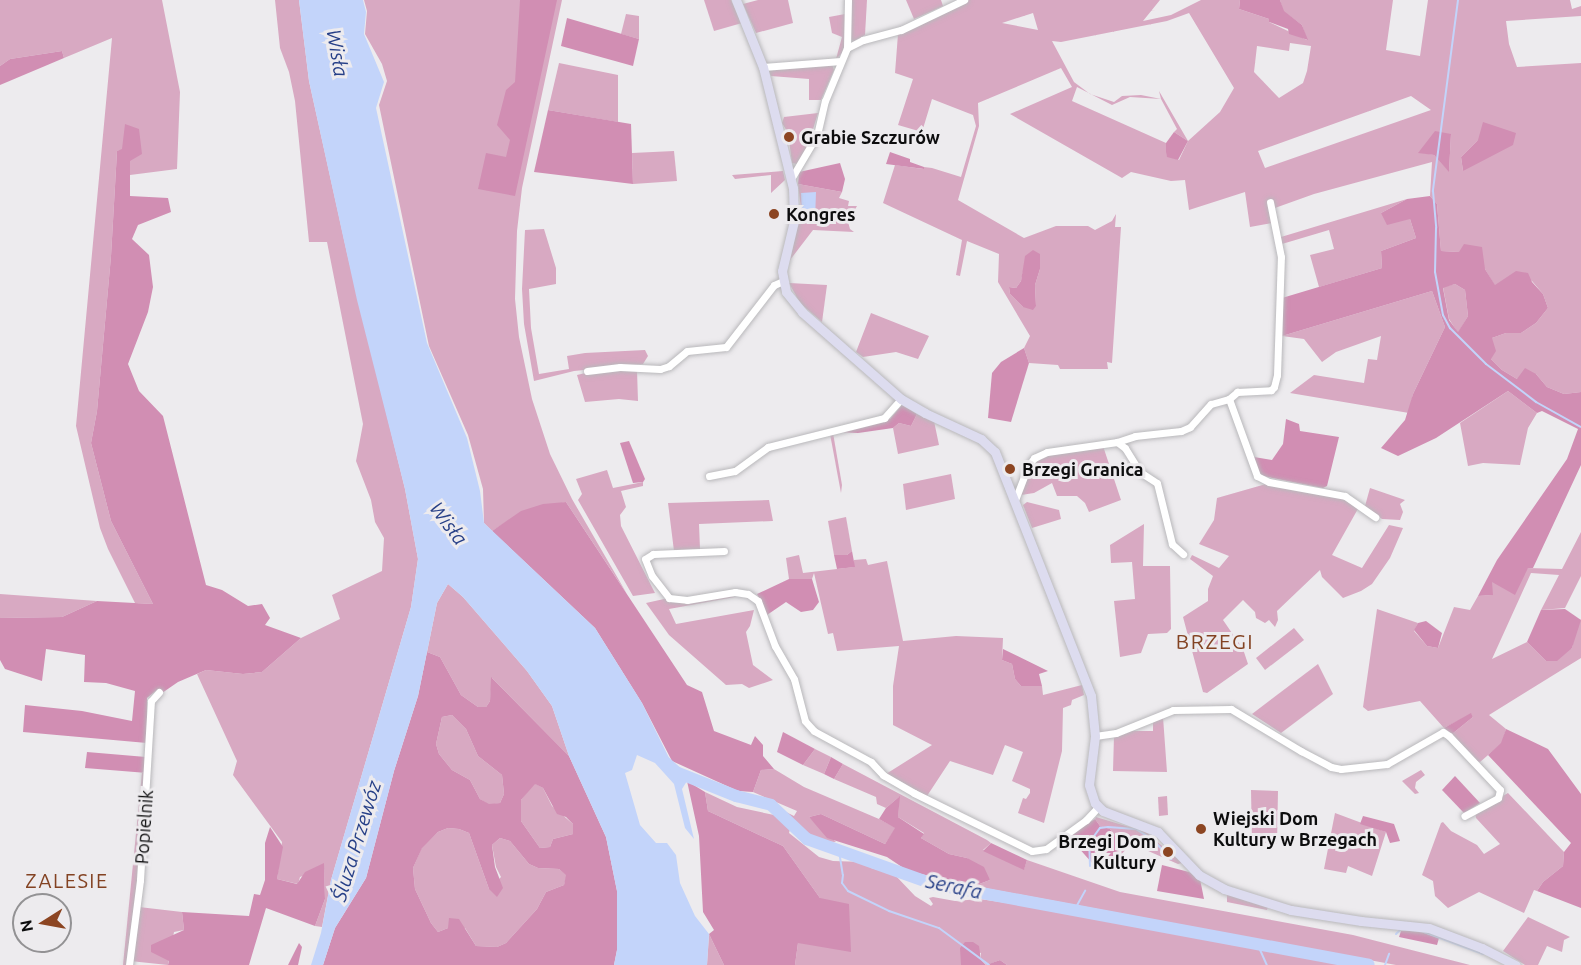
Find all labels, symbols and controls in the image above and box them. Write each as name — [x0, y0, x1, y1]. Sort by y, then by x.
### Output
water label: Wisła — [322, 27, 354, 79]
place label: Grabie Szczurów — [801, 126, 940, 148]
marker: Grabie Szczurów — [782, 130, 796, 144]
place label: Kongres — [786, 203, 855, 225]
marker: Kongres — [767, 207, 781, 221]
place label: Brzegi Granica — [1022, 458, 1144, 480]
marker: Brzegi Granica — [1003, 462, 1017, 476]
water label: Wisła — [425, 497, 473, 549]
district label: BRZEGI — [1176, 628, 1254, 654]
water label: Śluza Przewóz — [326, 778, 386, 904]
street label: Popielnik — [131, 789, 157, 865]
place label: Wiejski Dom Kultury w Brzegach — [1213, 808, 1377, 850]
marker: Wiejski Dom Kultury w Brzegach — [1194, 822, 1208, 836]
place label: Brzegi Dom Kultury — [1058, 831, 1156, 874]
marker: Brzegi Dom Kultury — [1161, 845, 1175, 859]
district label: ZALESIE — [25, 868, 109, 892]
water label: Serafa — [924, 868, 984, 904]
north arrow — [12, 893, 72, 953]
text: N — [16, 918, 36, 934]

